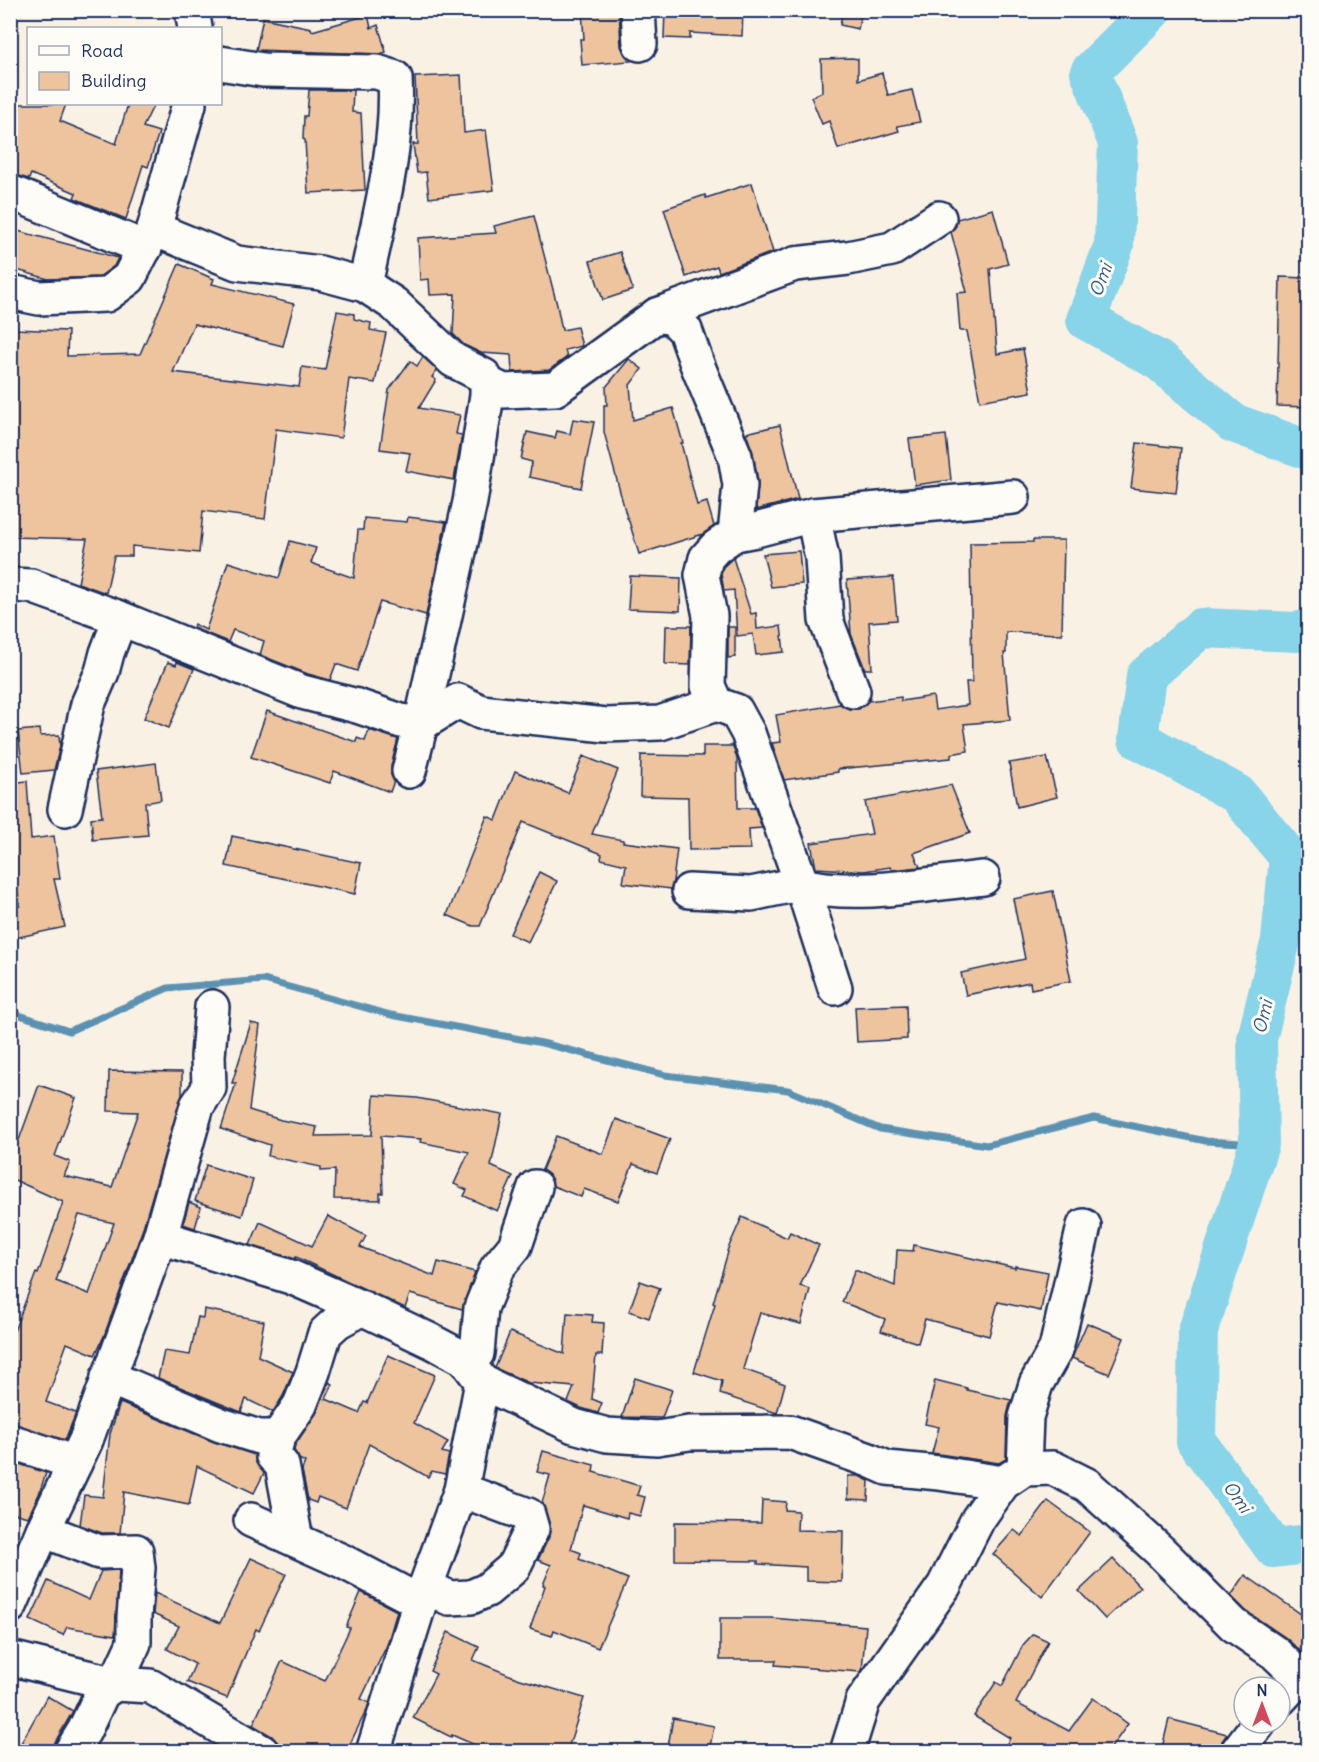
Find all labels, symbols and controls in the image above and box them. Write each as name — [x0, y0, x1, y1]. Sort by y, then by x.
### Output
legend — [27, 27, 222, 105]
text: Road — [81, 39, 124, 62]
text: Building — [81, 69, 146, 92]
water label: Omi — [1084, 258, 1118, 300]
water label: Omi — [1248, 996, 1278, 1036]
water label: Omi — [1218, 1476, 1258, 1519]
north arrow — [1232, 1675, 1292, 1735]
text: N — [1256, 1680, 1268, 1700]

